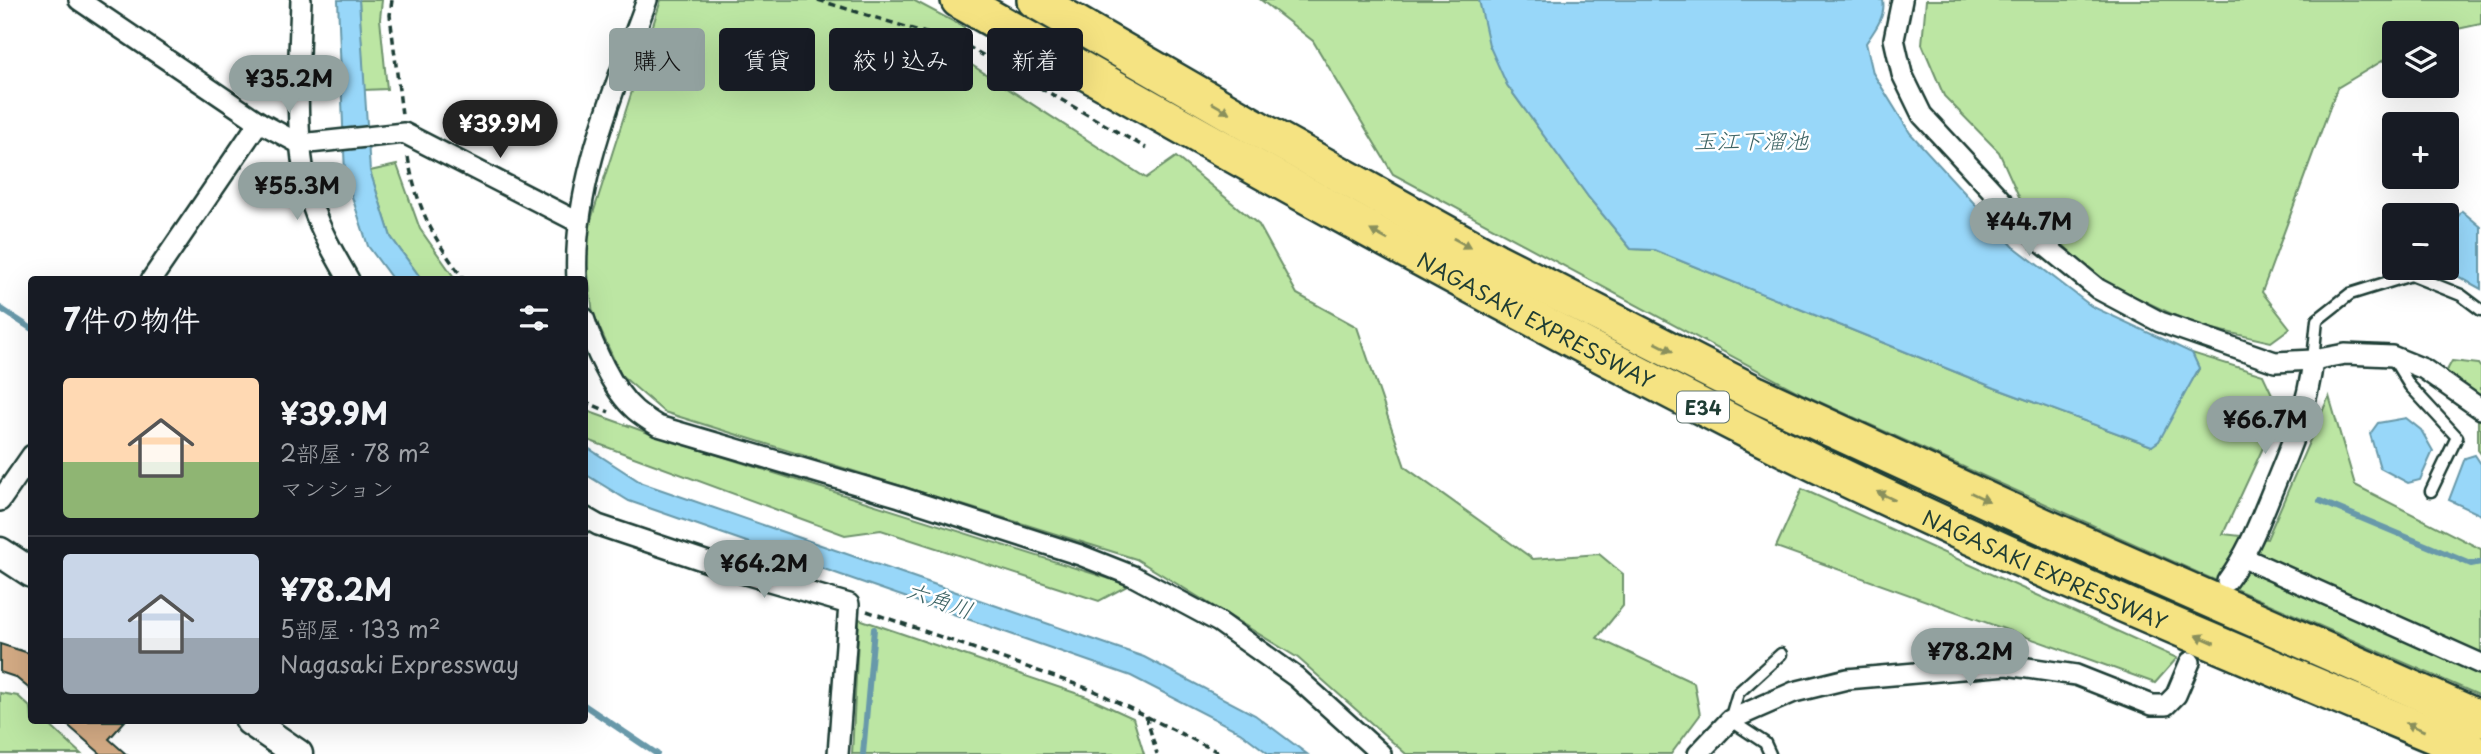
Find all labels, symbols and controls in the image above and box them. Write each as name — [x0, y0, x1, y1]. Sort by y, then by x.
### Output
map controls — [2382, 21, 2459, 280]
button: layers — [2382, 21, 2459, 98]
chip: 購入 — [609, 28, 705, 91]
chip: 賃貸 — [719, 28, 815, 91]
chip: 絞り込み — [829, 28, 973, 91]
chip: 新着 — [987, 28, 1083, 91]
pin: ¥35.2M — [232, 55, 346, 115]
text: ¥35.2M — [245, 60, 333, 95]
pin: ¥39.9M — [443, 100, 557, 160]
one-way arrow — [1211, 102, 1230, 114]
text: ¥39.9M — [459, 105, 541, 140]
button: + — [2382, 112, 2459, 189]
water label: 玉江下溜池 — [1694, 122, 1810, 157]
pin: ¥55.3M — [240, 162, 354, 222]
text: ¥55.3M — [254, 167, 340, 202]
pin: ¥44.7M — [1972, 198, 2086, 258]
text: ¥44.7M — [1986, 203, 2072, 238]
button: − — [2382, 203, 2459, 280]
one-way arrow — [1369, 229, 1388, 241]
one-way arrow — [1453, 237, 1472, 249]
street label: NAGASAKI EXPRESSWAY — [1412, 243, 1661, 396]
text: 7件の物件 — [63, 296, 200, 341]
icon: filters — [515, 299, 553, 337]
one-way arrow — [1654, 342, 1674, 353]
text: ¥39.9M — [280, 390, 388, 435]
road number: E34 — [1677, 392, 1729, 422]
pin: ¥66.7M — [2208, 396, 2322, 456]
text: ¥66.7M — [2223, 401, 2307, 436]
icon: home — [119, 406, 203, 490]
text: 2部屋 · 78 m² — [280, 435, 430, 470]
text: マンション — [280, 470, 394, 505]
one-way arrow — [1876, 490, 1896, 502]
one-way arrow — [1970, 492, 1991, 503]
street label: NAGASAKI EXPRESSWAY — [1918, 501, 2173, 637]
pin: ¥64.2M — [707, 540, 821, 600]
text: ¥64.2M — [720, 545, 808, 580]
text: ¥78.2M — [280, 566, 392, 611]
water label: 六角川 — [902, 571, 978, 627]
icon: home — [119, 582, 203, 666]
text: 5部屋 · 133 m² — [280, 611, 441, 646]
pin: ¥78.2M — [1913, 628, 2027, 688]
text: ¥78.2M — [1927, 633, 2013, 668]
one-way arrow — [2195, 633, 2215, 645]
text: Nagasaki Expressway — [280, 646, 519, 681]
one-way arrow — [2404, 722, 2425, 733]

